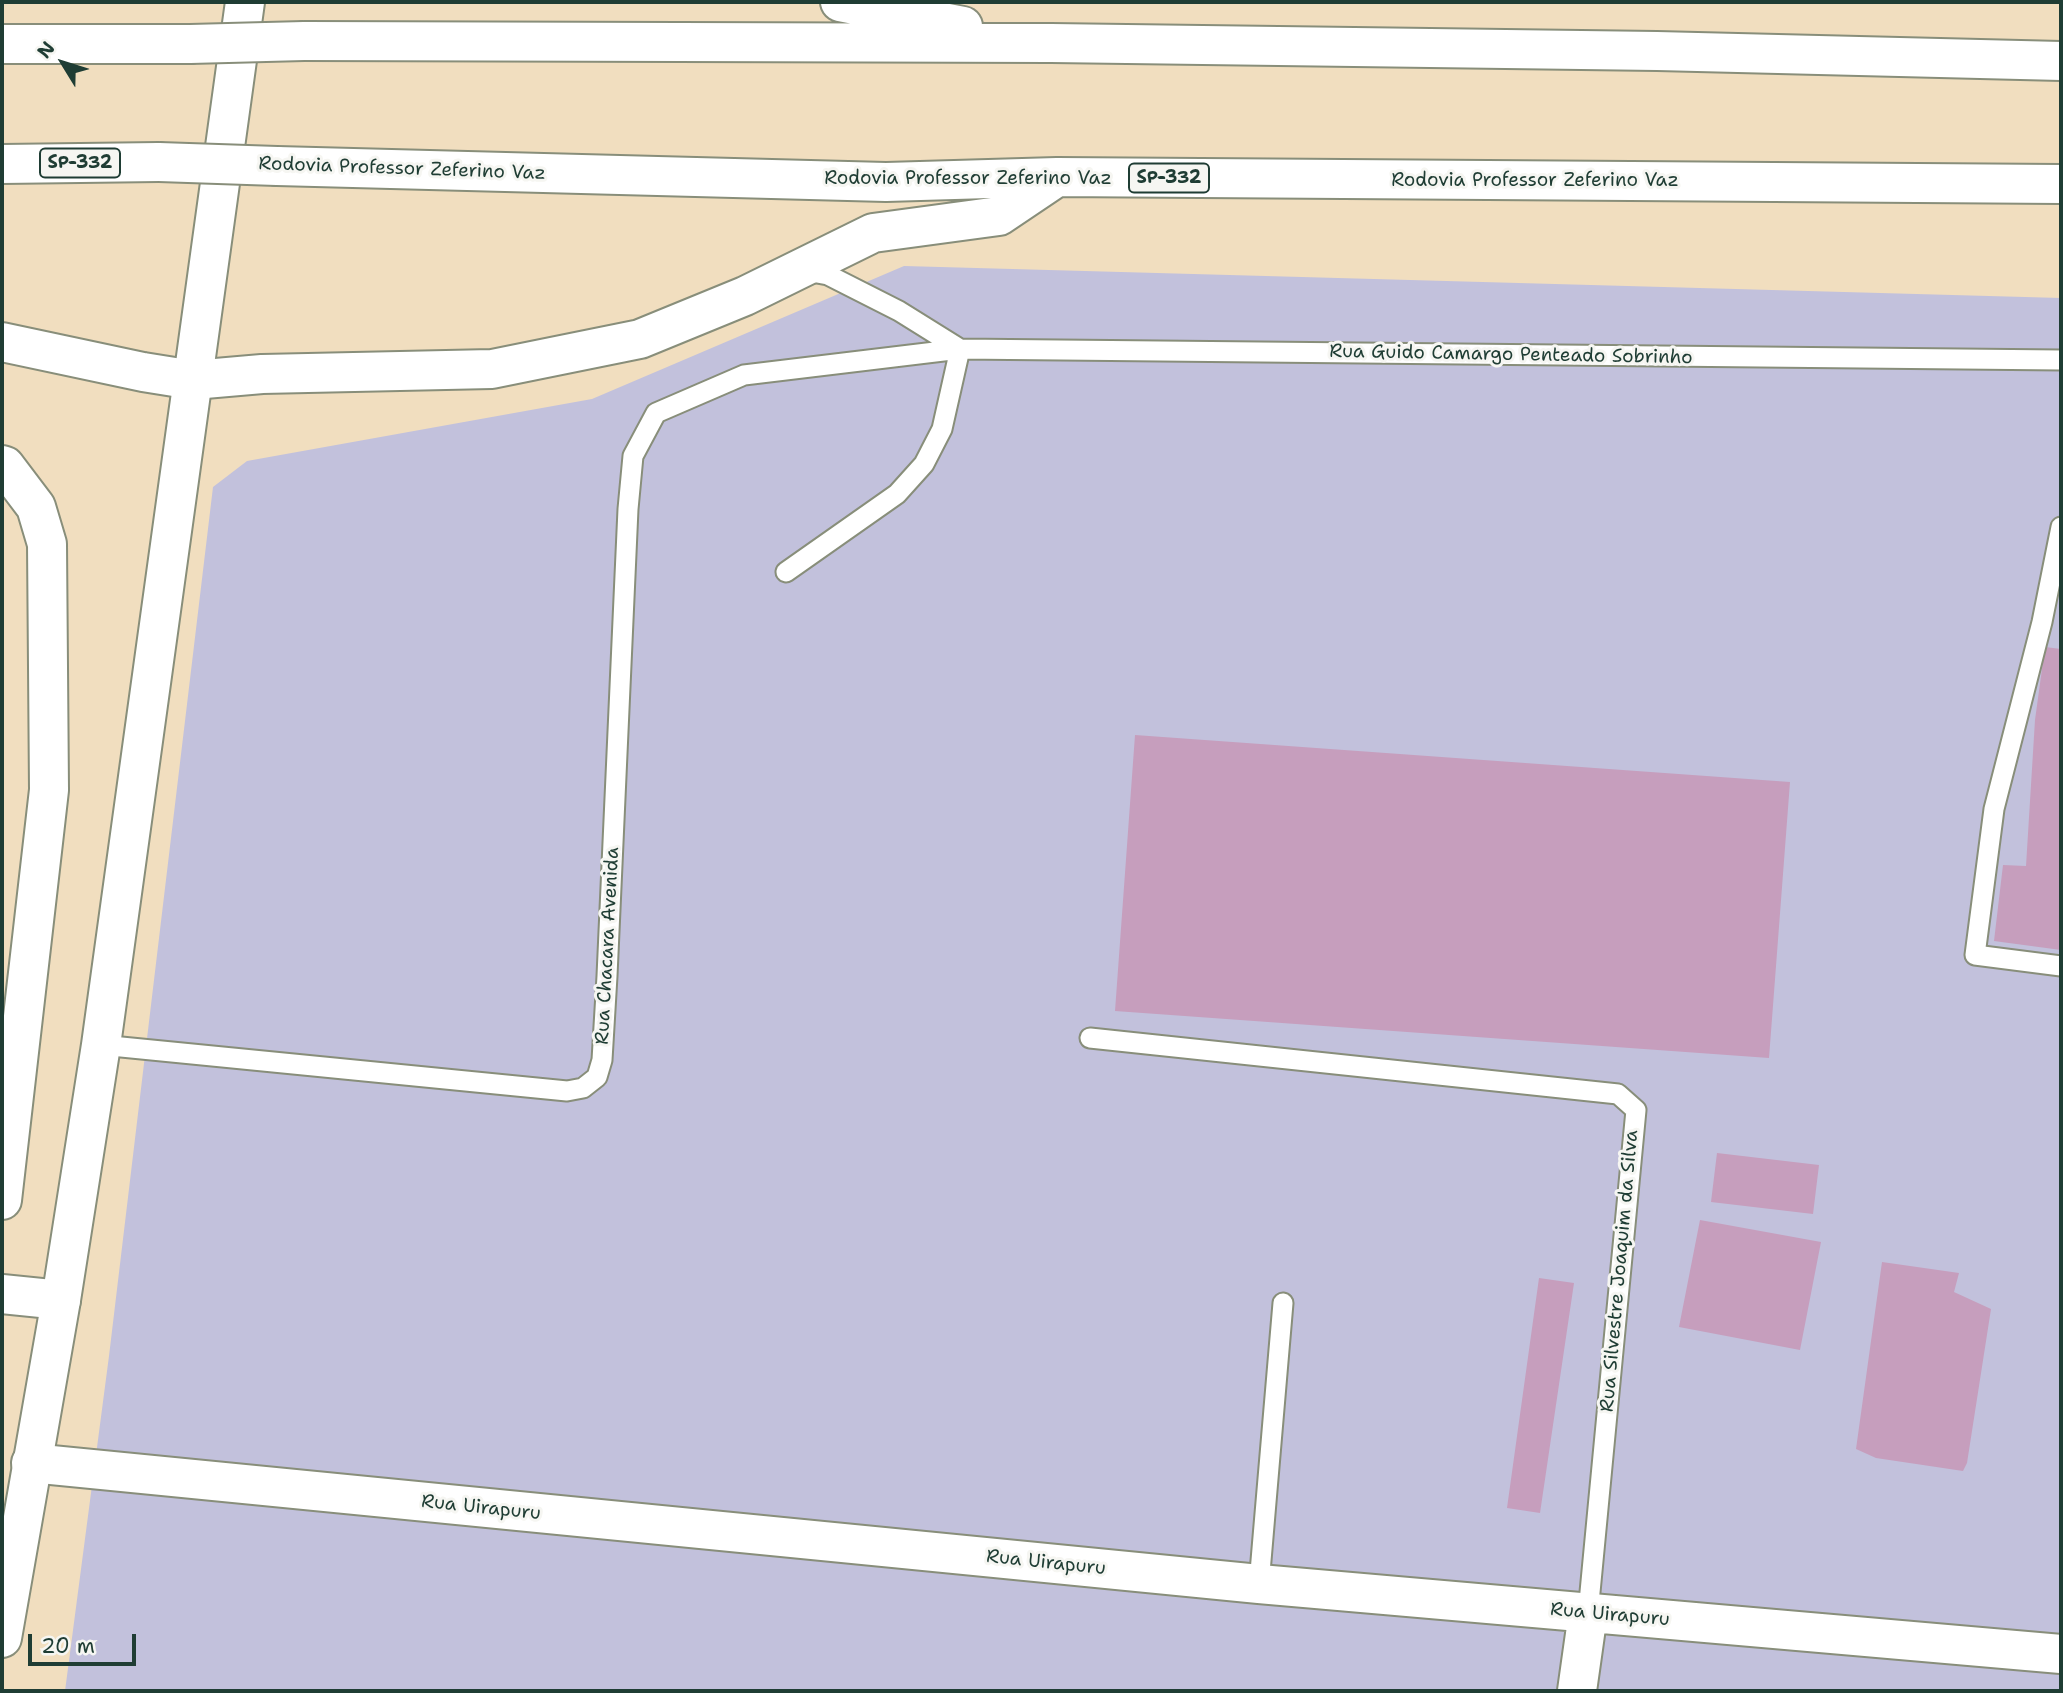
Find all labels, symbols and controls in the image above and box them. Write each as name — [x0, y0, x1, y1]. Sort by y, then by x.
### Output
north arrow — [28, 28, 98, 98]
text: N — [32, 36, 61, 63]
road number: SP-332 — [40, 148, 120, 178]
street label: Rodovia Professor Zeferino Vaz — [258, 153, 546, 185]
road number: SP-332 — [1129, 163, 1209, 192]
street label: Rodovia Professor Zeferino Vaz — [824, 168, 1112, 190]
street label: Rodovia Professor Zeferino Vaz — [1391, 170, 1679, 192]
street label: Rua Guido Camargo Penteado Sobrinho — [1329, 340, 1693, 370]
street label: Rua Chacara Avenida — [591, 847, 625, 1045]
street label: Rua Silvestre Joaquim da Silva — [1596, 1129, 1644, 1413]
street label: Rua Uirapuru — [420, 1490, 542, 1526]
street label: Rua Uirapuru — [985, 1545, 1107, 1581]
street label: Rua Uirapuru — [1549, 1598, 1671, 1632]
scale bar — [32, 1620, 140, 1664]
text: 20 m — [41, 1632, 95, 1660]

